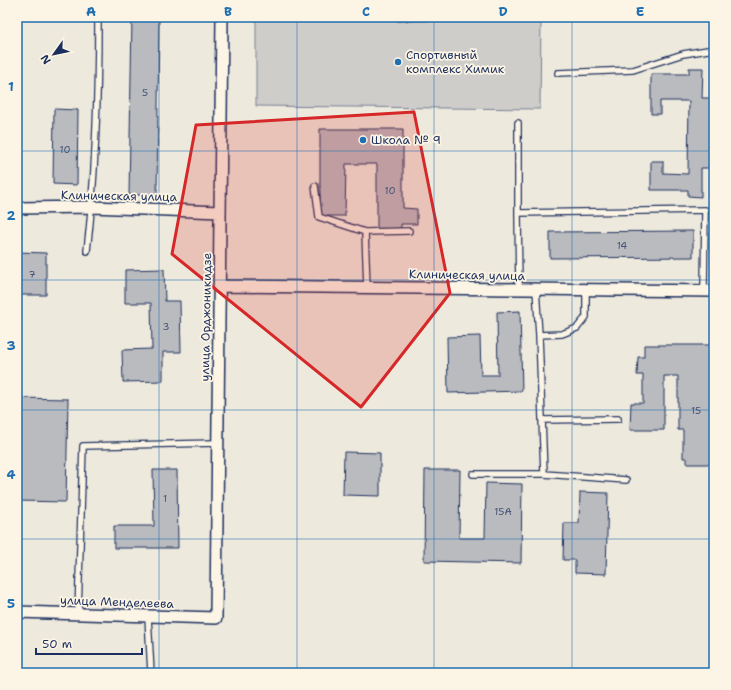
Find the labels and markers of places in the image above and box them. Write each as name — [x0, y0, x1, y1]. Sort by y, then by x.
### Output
place label: Спортивный комплекс Химик — [406, 47, 505, 77]
marker: Спортивный комплекс Химик — [393, 57, 403, 67]
place label: Школа № 9 — [371, 132, 441, 148]
marker: Школа № 9 — [358, 135, 368, 145]

